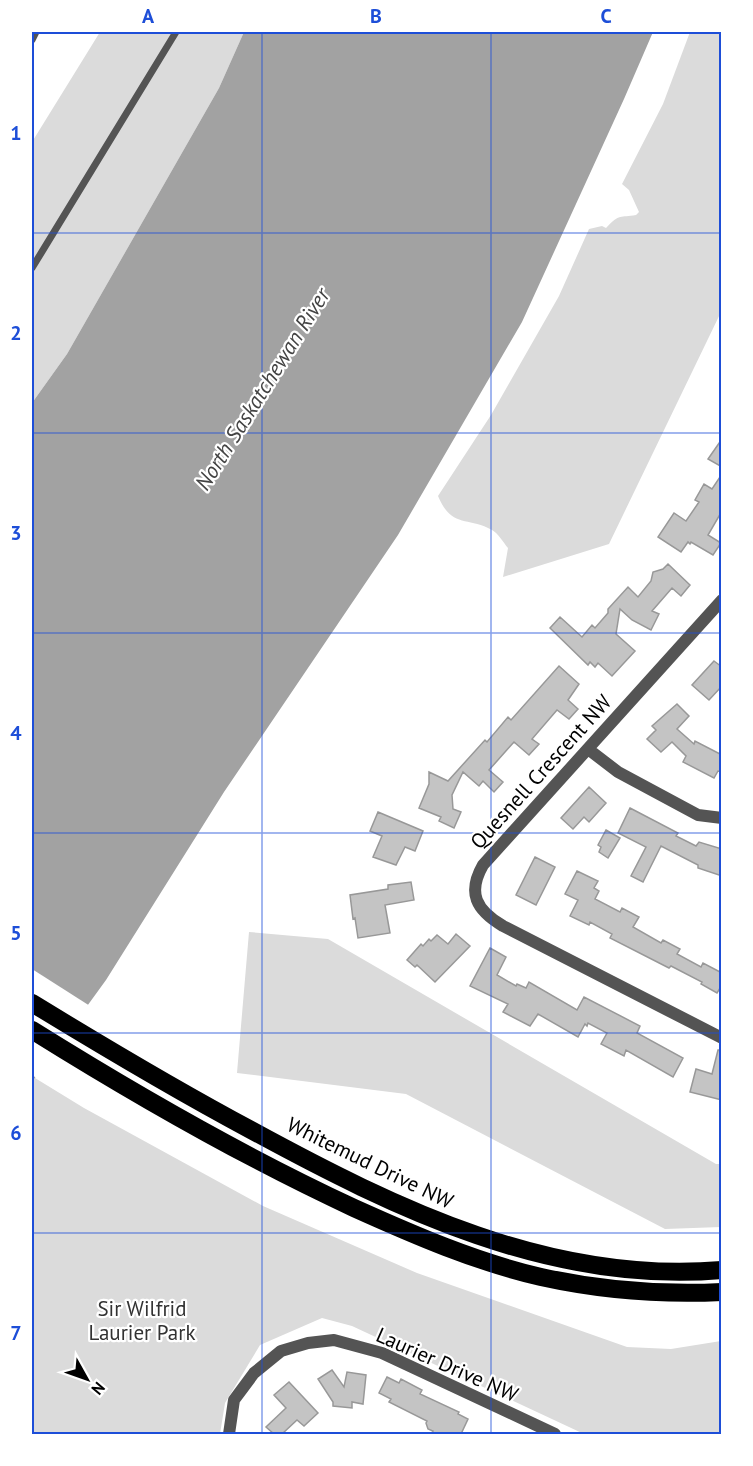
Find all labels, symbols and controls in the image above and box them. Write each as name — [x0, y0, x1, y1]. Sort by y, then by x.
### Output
text: A — [142, 3, 155, 29]
text: B — [370, 3, 382, 29]
text: C — [600, 3, 612, 29]
text: 1 — [10, 120, 22, 146]
water label: North Saskatchewan River — [188, 281, 337, 495]
text: 2 — [10, 320, 22, 346]
text: 3 — [10, 520, 22, 546]
street label: Quesnell Crescent NW — [464, 688, 618, 855]
text: 4 — [10, 720, 22, 746]
text: 5 — [10, 920, 22, 946]
street label: Whitemud Drive NW — [283, 1111, 458, 1215]
text: 6 — [10, 1120, 22, 1146]
park label: Sir Wilfrid Laurier Park — [89, 1295, 195, 1346]
text: 7 — [10, 1320, 22, 1346]
street label: Laurier Drive NW — [372, 1321, 523, 1408]
north arrow — [57, 1349, 117, 1409]
text: N — [87, 1378, 110, 1399]

